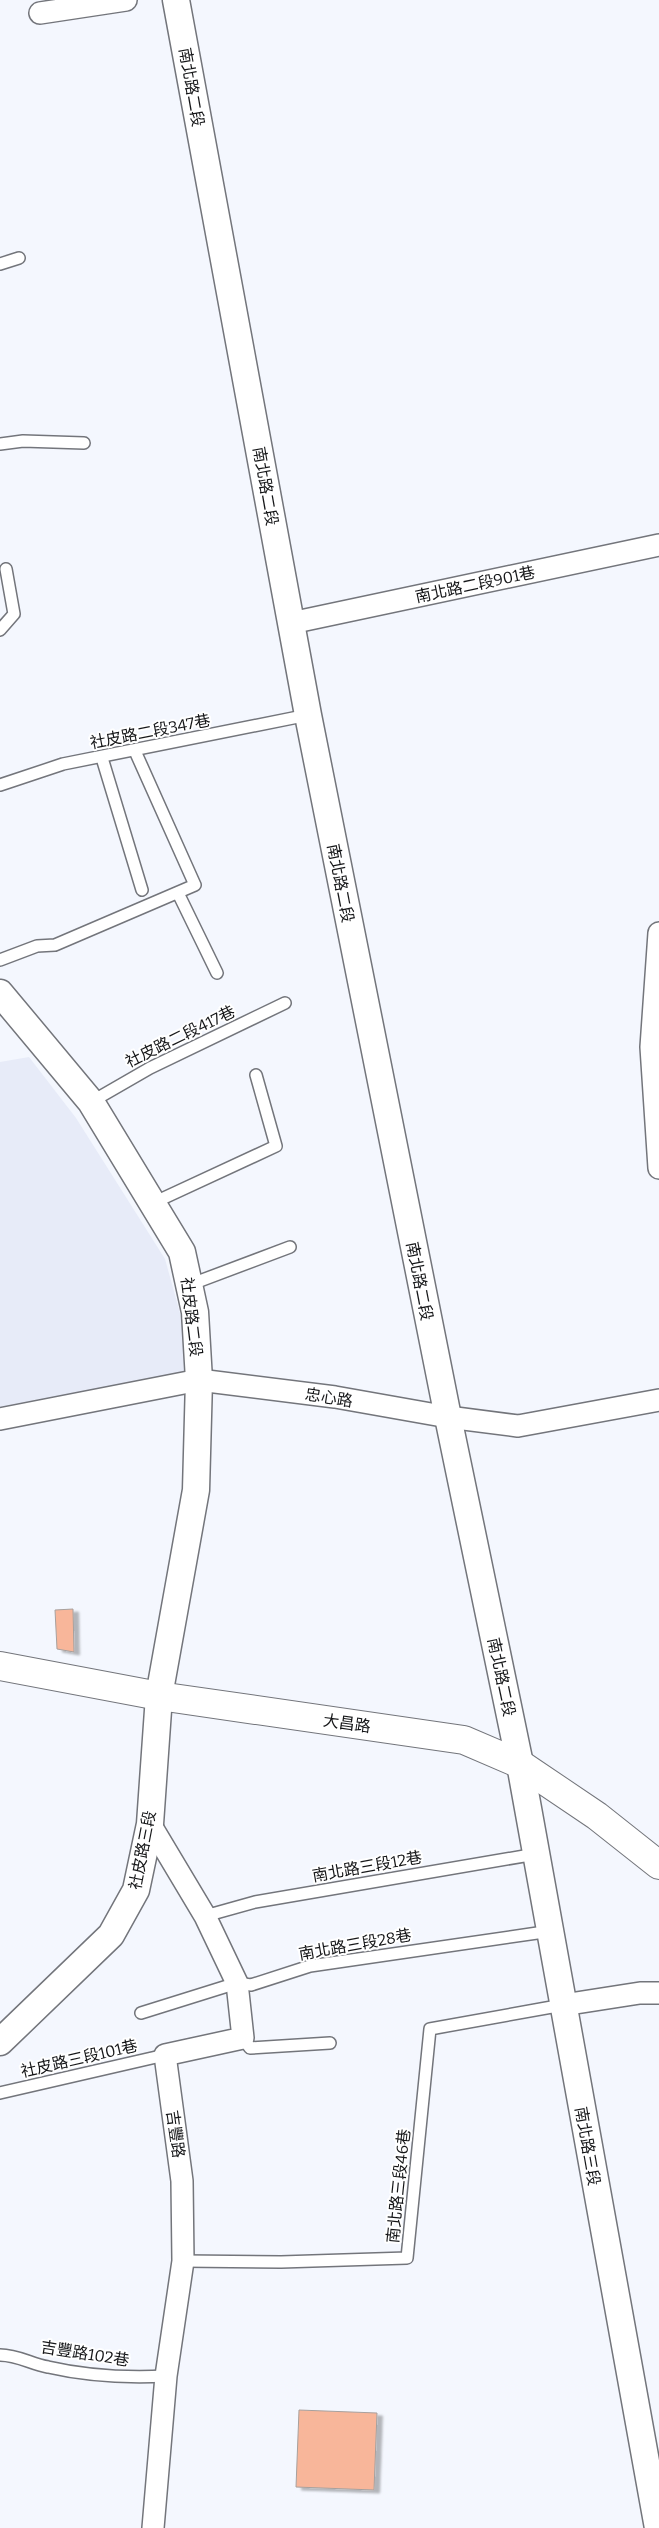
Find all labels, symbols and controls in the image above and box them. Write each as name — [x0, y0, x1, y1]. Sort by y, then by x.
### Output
street label: 南北路二段 — [175, 46, 208, 128]
street label: 南北路二段 — [249, 445, 282, 527]
street label: 南北路二段901巷 — [413, 563, 537, 606]
street label: 社皮路二段347巷 — [88, 710, 212, 752]
street label: 南北路二段 — [324, 842, 357, 924]
street label: 社皮路二段417巷 — [122, 1002, 238, 1071]
street label: 南北路二段 — [403, 1240, 436, 1322]
street label: 社皮路二段 — [177, 1276, 206, 1358]
street label: 忠心路 — [304, 1384, 354, 1411]
street label: 南北路二段 — [484, 1636, 519, 1718]
street label: 大昌路 — [322, 1711, 372, 1736]
street label: 社皮路三段 — [126, 1809, 159, 1891]
street label: 南北路三段12巷 — [311, 1847, 423, 1886]
street label: 南北路三段28巷 — [297, 1925, 413, 1964]
street label: 社皮路三段101巷 — [19, 2036, 139, 2081]
street label: 南北路三段 — [571, 2105, 604, 2187]
street label: 吉豐路 — [163, 2109, 188, 2159]
street label: 南北路三段46巷 — [383, 2128, 414, 2244]
street label: 吉豐路102巷 — [39, 2337, 131, 2370]

